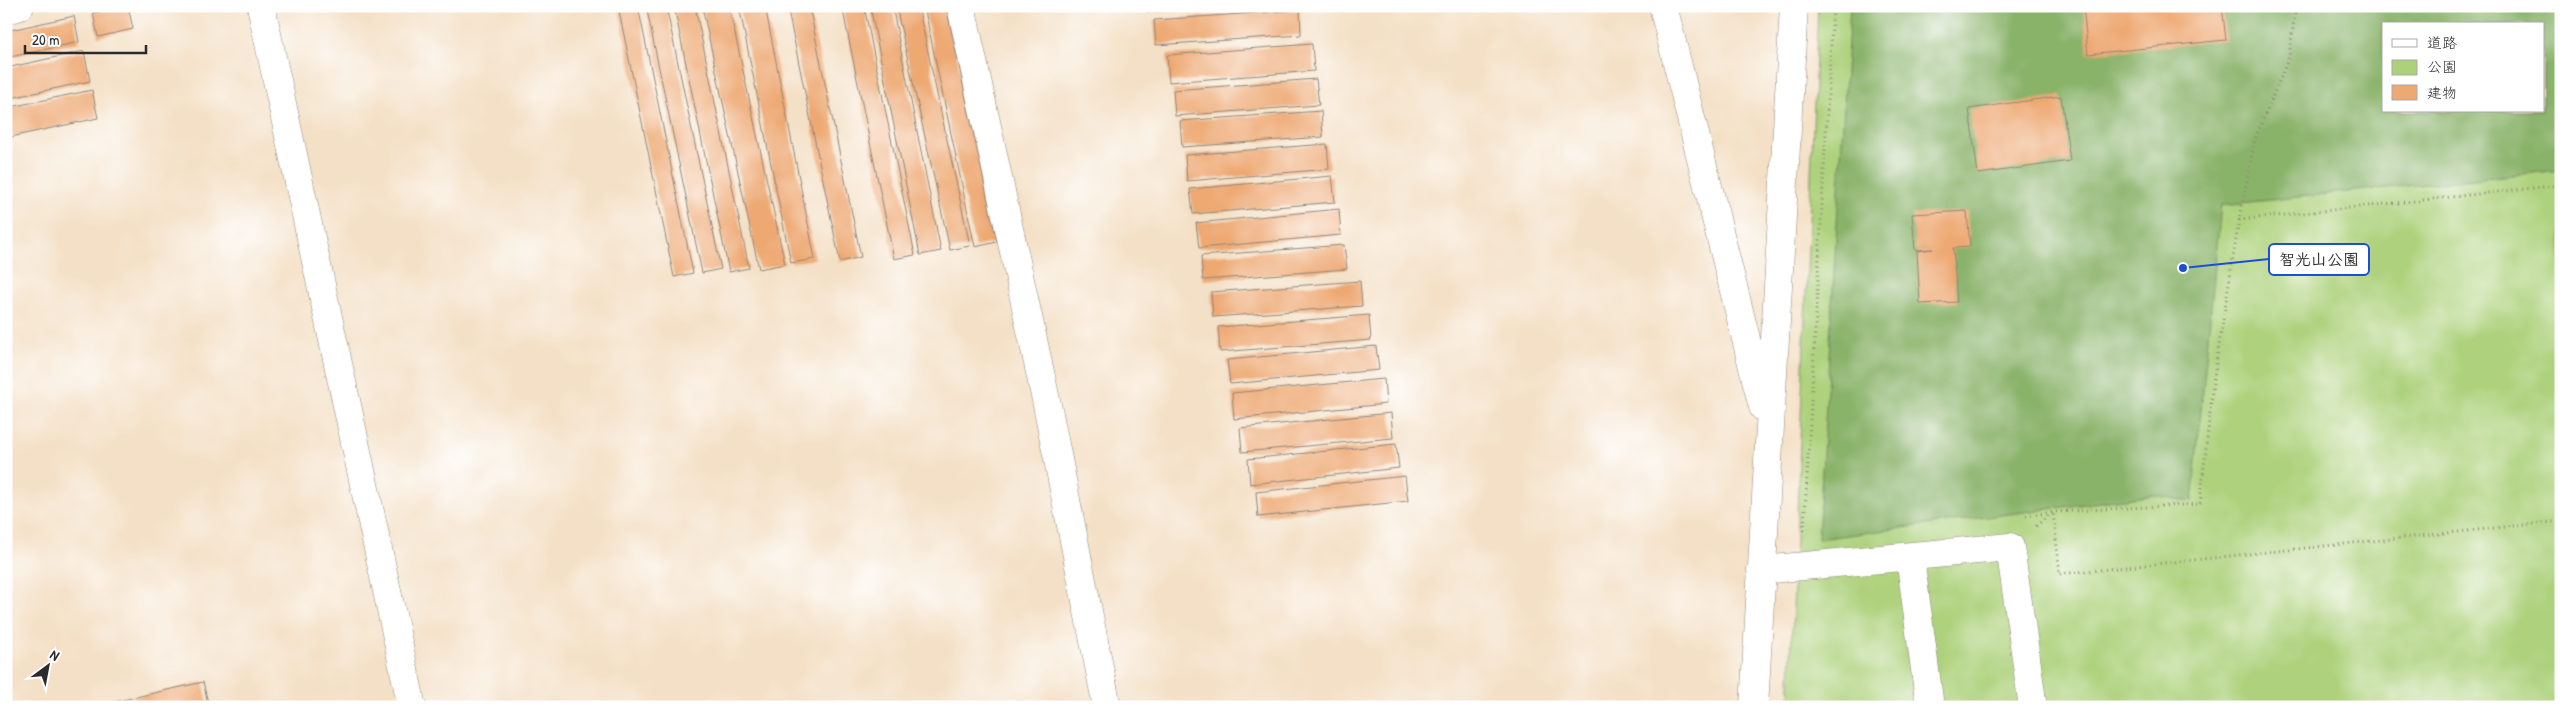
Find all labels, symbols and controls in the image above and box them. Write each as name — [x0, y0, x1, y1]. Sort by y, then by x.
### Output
scale bar — [25, 22, 146, 54]
legend — [2382, 22, 2544, 112]
text: 20 m — [32, 29, 59, 50]
text: 道路 — [2427, 32, 2457, 53]
text: 公園 — [2427, 56, 2457, 77]
text: 建物 — [2427, 82, 2457, 103]
callout: 智光山公園 — [2269, 244, 2369, 275]
text: 智光山公園 — [2279, 248, 2359, 270]
north arrow — [22, 640, 72, 690]
text: N — [47, 645, 64, 665]

